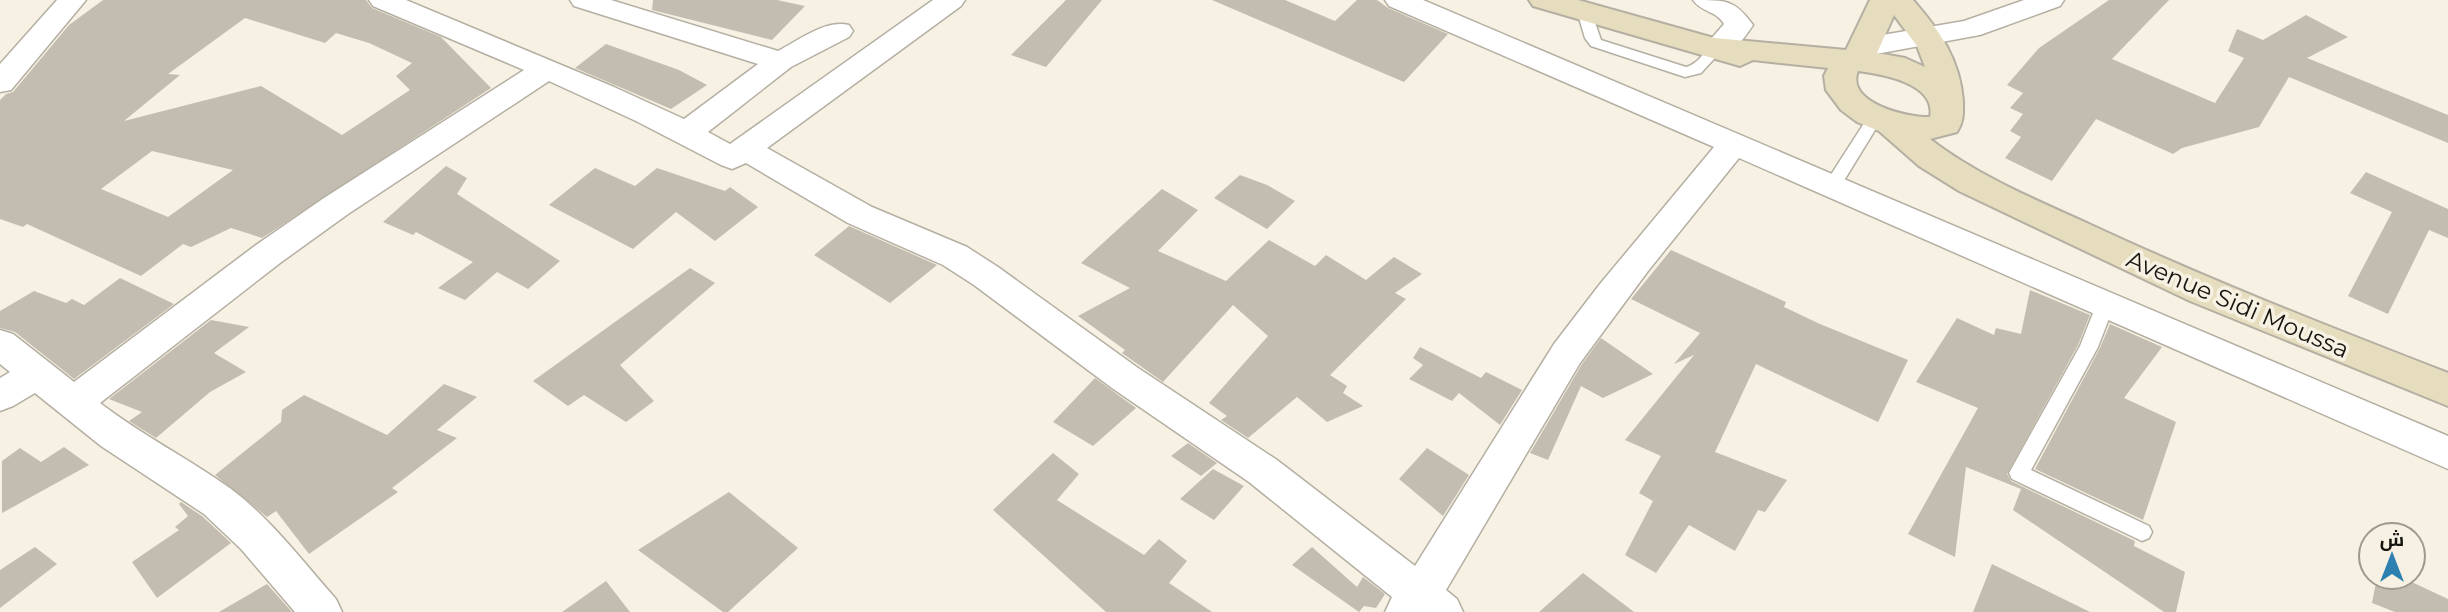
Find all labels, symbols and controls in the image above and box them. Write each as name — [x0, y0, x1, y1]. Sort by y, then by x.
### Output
street label: Avenue Sidi Moussa — [2122, 244, 2354, 364]
north arrow — [2357, 521, 2427, 591]
text: ش — [2380, 528, 2404, 551]

